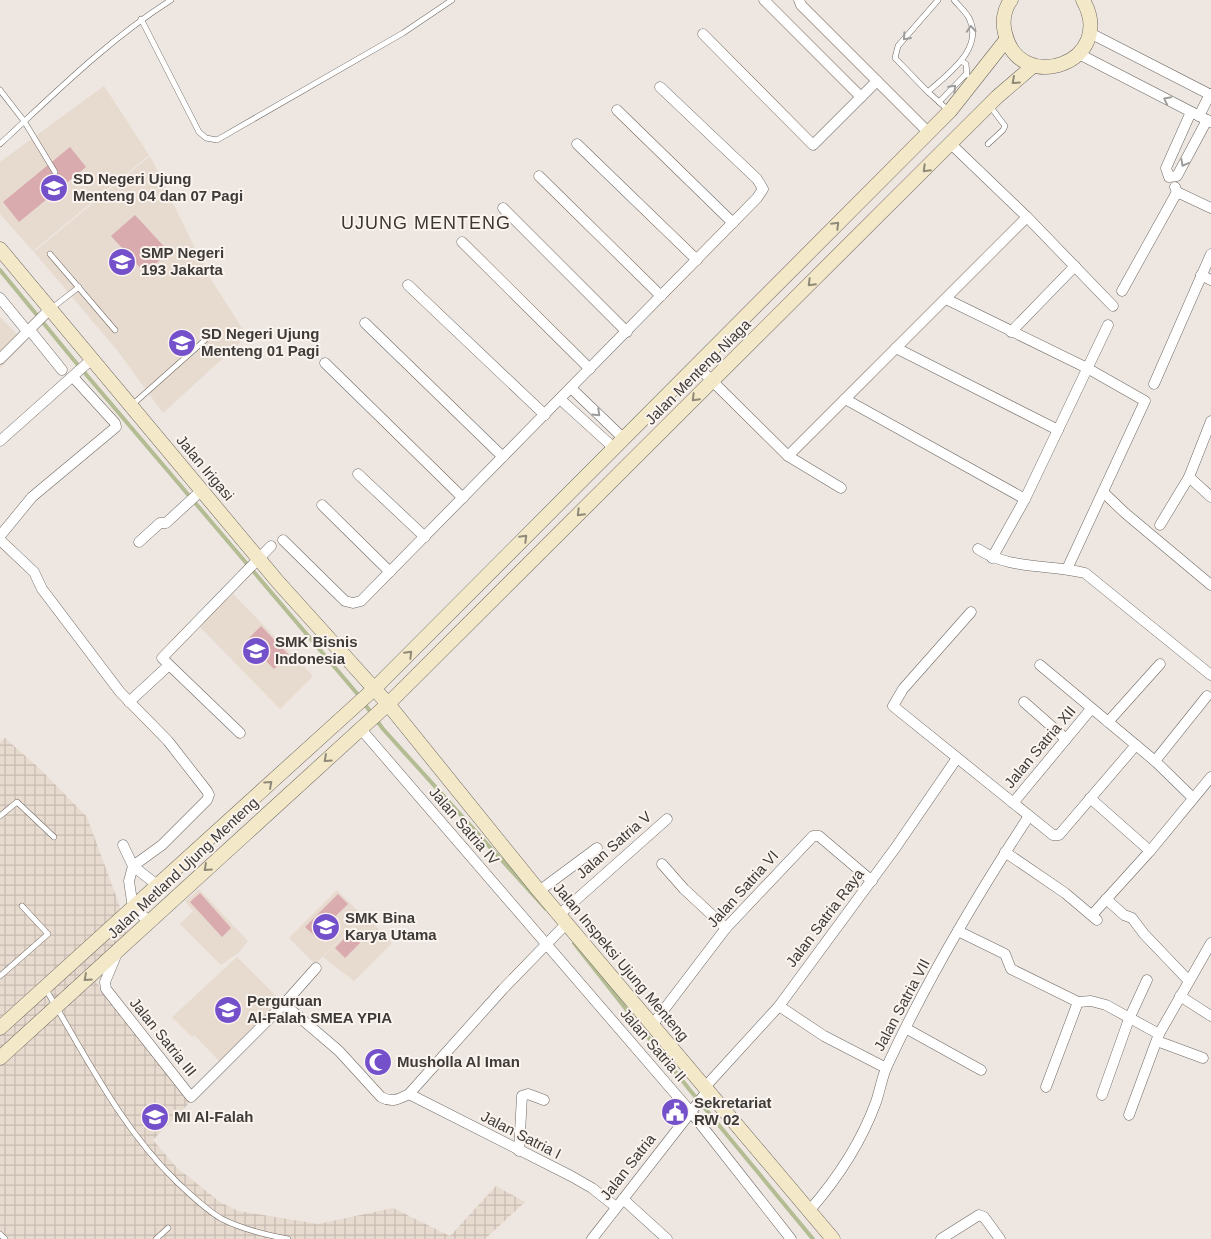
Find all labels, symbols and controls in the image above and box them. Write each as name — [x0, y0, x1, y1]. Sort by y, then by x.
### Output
one-way arrow — [965, 25, 976, 33]
one-way arrow — [903, 31, 912, 40]
one-way arrow — [1012, 76, 1021, 85]
one-way arrow — [947, 85, 956, 94]
one-way arrow — [1164, 96, 1173, 106]
one-way arrow — [1180, 158, 1190, 167]
one-way arrow — [923, 163, 932, 172]
place label: SD Negeri Ujung Menteng 04 dan 07 Pagi — [73, 170, 243, 204]
school or university icon: SD Negeri Ujung Menteng 04 dan 07 Pagi — [39, 173, 69, 203]
district label: UJUNG MENTENG — [341, 213, 511, 233]
one-way arrow — [830, 221, 839, 230]
place label: SMP Negeri 193 Jakarta — [141, 244, 224, 278]
school or university icon: SMP Negeri 193 Jakarta — [107, 247, 137, 277]
one-way arrow — [807, 278, 816, 287]
street label: Jalan Menteng Niaga — [642, 315, 754, 428]
place label: SD Negeri Ujung Menteng 01 Pagi — [201, 325, 319, 359]
school or university icon: SD Negeri Ujung Menteng 01 Pagi — [167, 328, 197, 358]
one-way arrow — [692, 392, 701, 401]
one-way arrow — [591, 407, 600, 416]
street label: Jalan Irigasi — [173, 432, 238, 504]
one-way arrow — [577, 507, 586, 516]
one-way arrow — [518, 535, 527, 544]
place label: SMK Bisnis Indonesia — [275, 633, 358, 667]
school or university icon: SMK Bisnis Indonesia — [241, 636, 271, 666]
one-way arrow — [403, 650, 412, 659]
street label: Jalan Satria XII — [1000, 702, 1079, 791]
one-way arrow — [323, 753, 332, 762]
one-way arrow — [264, 781, 273, 790]
street label: Jalan Satria IV — [426, 783, 503, 868]
street label: Jalan Metland Ujung Menteng — [104, 793, 261, 942]
street label: Jalan Satria V — [573, 808, 654, 882]
street label: Jalan Satria VI — [704, 847, 782, 931]
one-way arrow — [203, 863, 212, 872]
street label: Jalan Satria Raya — [782, 865, 867, 970]
street label: Jalan Inspeksi Ujung Menteng — [550, 879, 692, 1044]
place label: SMK Bina Karya Utama — [345, 909, 437, 943]
school or university icon: SMK Bina Karya Utama — [311, 912, 341, 942]
street label: Jalan Satria VII — [870, 956, 933, 1054]
one-way arrow — [83, 972, 92, 981]
place label: Perguruan Al-Falah SMEA YPIA — [247, 992, 392, 1026]
street label: Jalan Satria III — [127, 994, 200, 1079]
school or university icon: Perguruan Al-Falah SMEA YPIA — [213, 995, 243, 1025]
street label: Jalan Satria II — [617, 1004, 690, 1085]
mosque icon: Musholla Al Iman — [363, 1047, 393, 1077]
place label: Musholla Al Iman — [397, 1053, 520, 1070]
place label: Sekretariat RW 02 — [694, 1094, 772, 1128]
public building icon: Sekretariat RW 02 — [660, 1097, 690, 1127]
school or university icon: MI Al-Falah — [140, 1102, 170, 1132]
street label: Jalan Satria I — [478, 1107, 564, 1162]
place label: MI Al-Falah — [174, 1108, 253, 1125]
street label: Jalan Satria — [597, 1130, 659, 1203]

